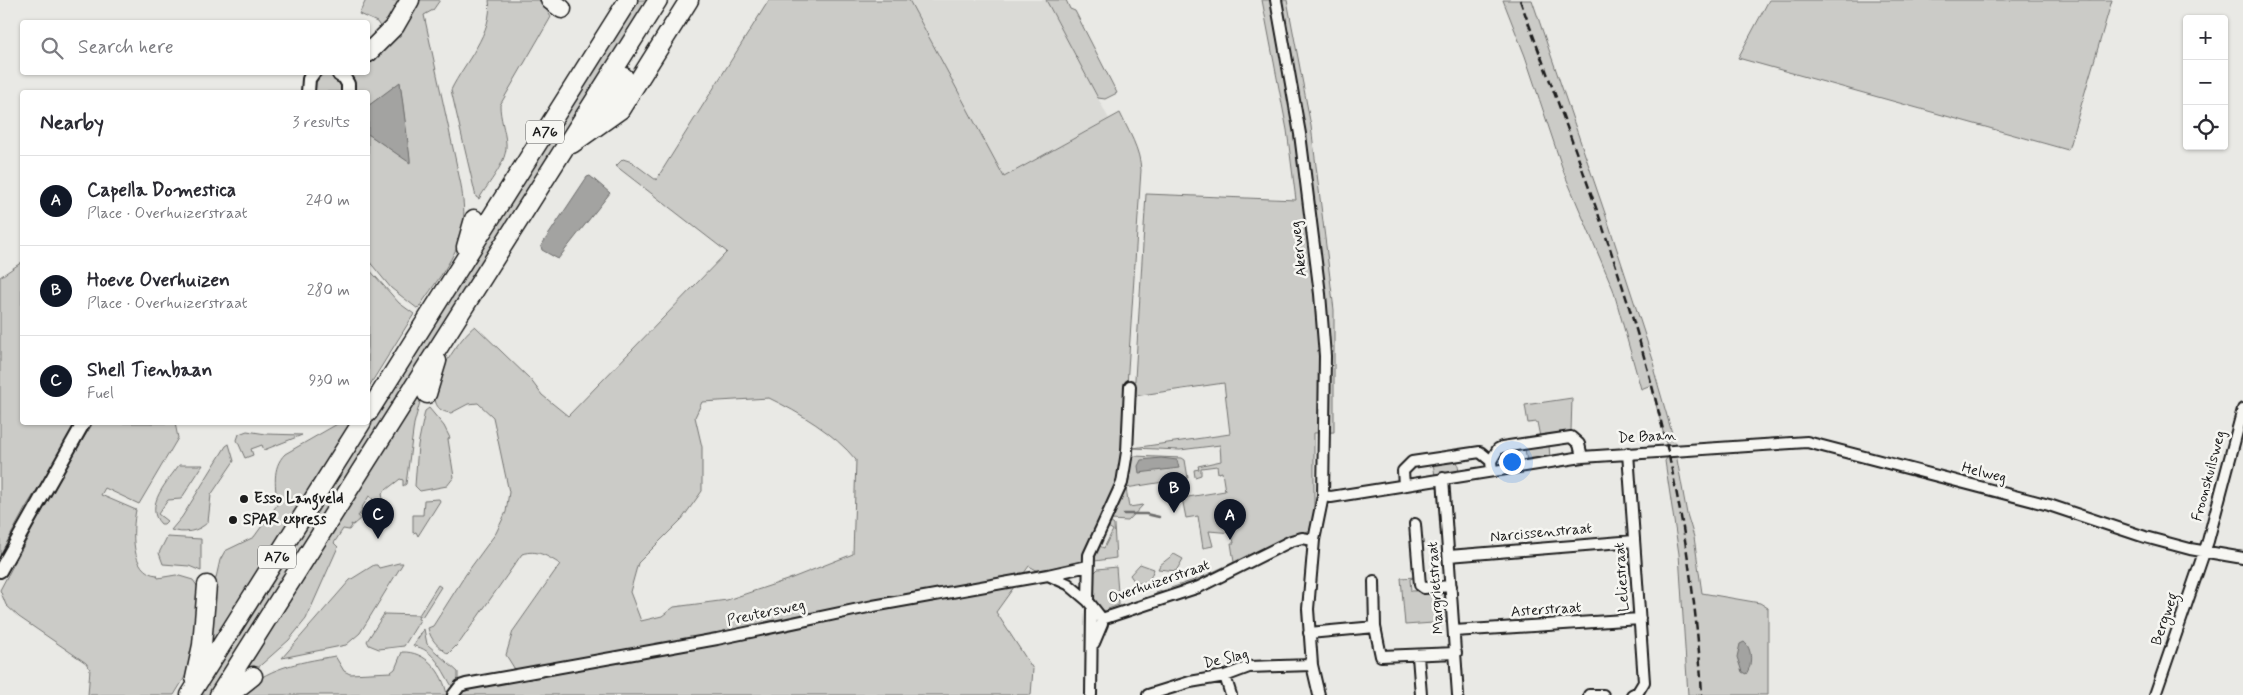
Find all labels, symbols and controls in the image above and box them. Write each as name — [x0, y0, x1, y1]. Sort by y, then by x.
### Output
map controls — [2183, 15, 2228, 150]
button: + — [2183, 15, 2228, 60]
search box — [20, 20, 370, 75]
icon: search — [38, 34, 66, 62]
text: Search here — [78, 35, 174, 60]
button: − — [2183, 60, 2228, 105]
button: locate — [2183, 105, 2228, 150]
text: Nearby — [40, 109, 104, 137]
text: 3 results — [292, 112, 350, 133]
road number: A76 — [526, 120, 564, 144]
text: Capella Domestica — [87, 178, 236, 203]
text: A — [51, 190, 61, 211]
text: 240 m — [306, 190, 350, 211]
text: Place · Overhuizerstraat — [87, 203, 247, 224]
street label: Akerweg — [1286, 220, 1312, 278]
text: Hoeve Overhuizen — [87, 268, 230, 293]
text: B — [51, 280, 61, 301]
text: 280 m — [307, 280, 350, 301]
text: Place · Overhuizerstraat — [87, 293, 247, 314]
text: Shell Tienbaan — [87, 358, 212, 383]
text: C — [50, 370, 62, 391]
text: 930 m — [309, 370, 350, 391]
text: Fuel — [87, 383, 114, 404]
street label: De Baan — [1617, 425, 1677, 449]
street label: Froonskuilsweg — [2187, 428, 2231, 524]
your location — [1499, 449, 1525, 475]
street label: Helweg — [1959, 458, 2009, 488]
pin: B — [1158, 472, 1190, 513]
place label: Esso Langveld — [254, 489, 344, 511]
marker: Esso Langveld — [238, 493, 250, 505]
pin: C — [362, 498, 394, 539]
pin: A — [1214, 499, 1246, 540]
place label: SPAR express — [243, 510, 327, 530]
marker: SPAR express — [227, 514, 239, 526]
street label: Narcissenstraat — [1489, 519, 1593, 547]
street label: Margrietstraat — [1423, 540, 1450, 635]
street label: Leliestraat — [1610, 541, 1634, 612]
road number: A76 — [258, 546, 296, 568]
street label: Overhuizerstraat — [1106, 555, 1213, 609]
street label: Bergweg — [2147, 590, 2184, 648]
street label: Preutersweg — [725, 595, 807, 631]
street label: Asterstraat — [1510, 598, 1582, 622]
street label: De Slag — [1202, 644, 1250, 674]

